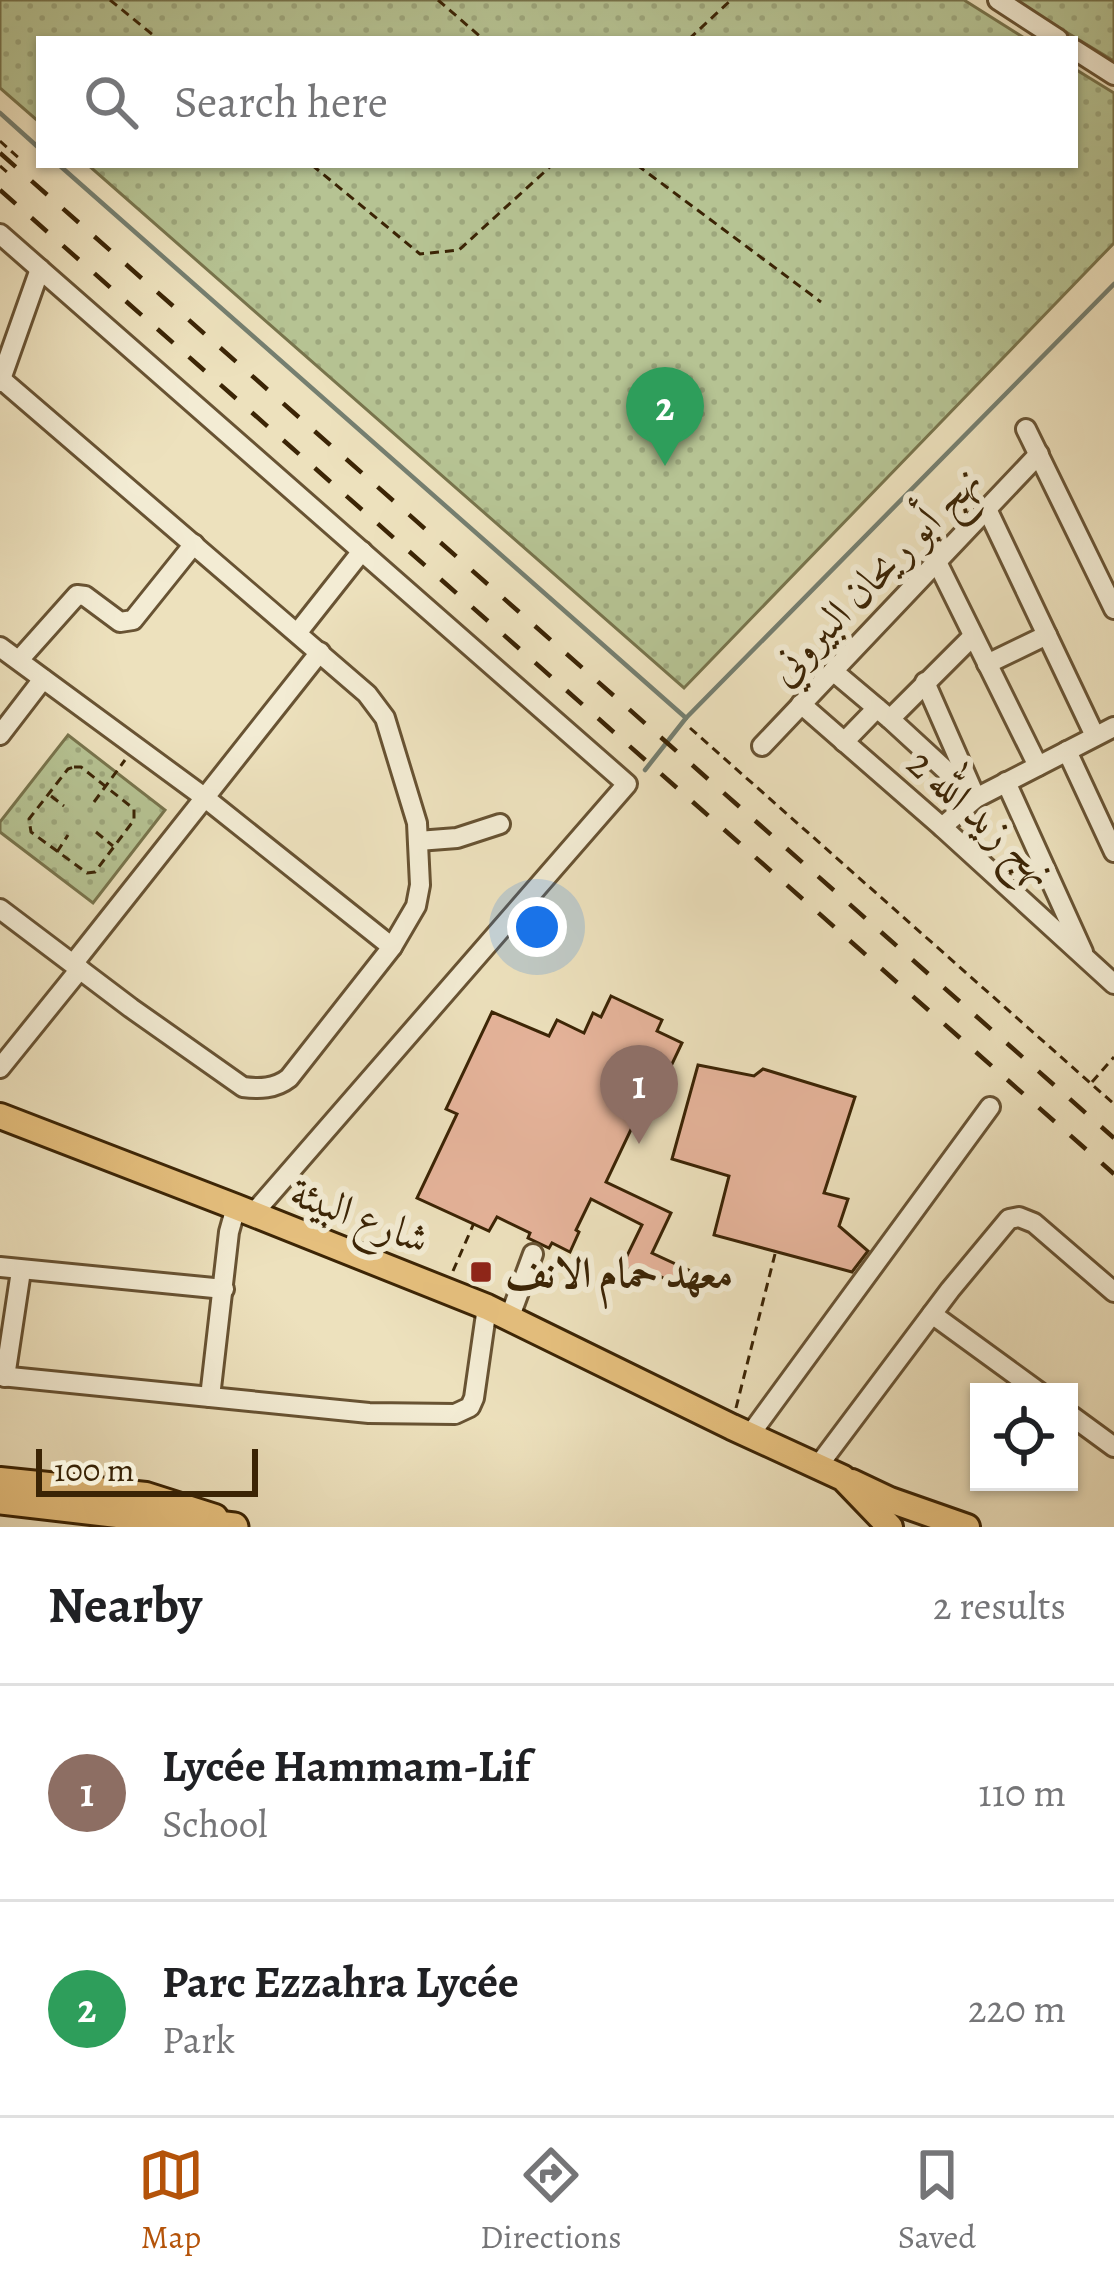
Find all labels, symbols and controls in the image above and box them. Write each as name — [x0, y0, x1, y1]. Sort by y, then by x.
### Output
search box — [36, 36, 1078, 168]
icon: search — [78, 69, 144, 135]
text: Search here — [174, 71, 388, 133]
pin: 2 — [626, 367, 704, 466]
street label: نهج أبو ريحان البيروني — [755, 453, 1000, 703]
street label: نهج زيد الله 2 — [889, 732, 1071, 906]
your location — [507, 897, 567, 957]
pin: 1 — [600, 1045, 678, 1144]
street label: شارع البيئة — [280, 1163, 438, 1274]
place label: معهد حمام الانف — [505, 1244, 733, 1310]
marker: معهد حمام الانف — [468, 1259, 494, 1285]
map controls — [970, 1383, 1078, 1491]
button: locate — [970, 1383, 1078, 1491]
scale bar — [36, 1443, 258, 1496]
text: 100 m — [54, 1447, 134, 1492]
text: Nearby — [48, 1570, 202, 1640]
text: 2 results — [933, 1579, 1066, 1632]
text: Lycée Hammam-Lif — [162, 1735, 530, 1797]
text: 1 — [80, 1766, 94, 1819]
text: 110 m — [978, 1766, 1066, 1819]
text: School — [162, 1797, 268, 1850]
text: Parc Ezzahra Lycée — [162, 1951, 519, 2013]
text: 2 — [78, 1982, 96, 2035]
text: 220 m — [968, 1982, 1066, 2035]
text: Park — [162, 2013, 235, 2066]
tab: Map — [138, 2142, 204, 2259]
tab: Directions — [480, 2142, 622, 2259]
tab: Saved — [898, 2142, 976, 2259]

